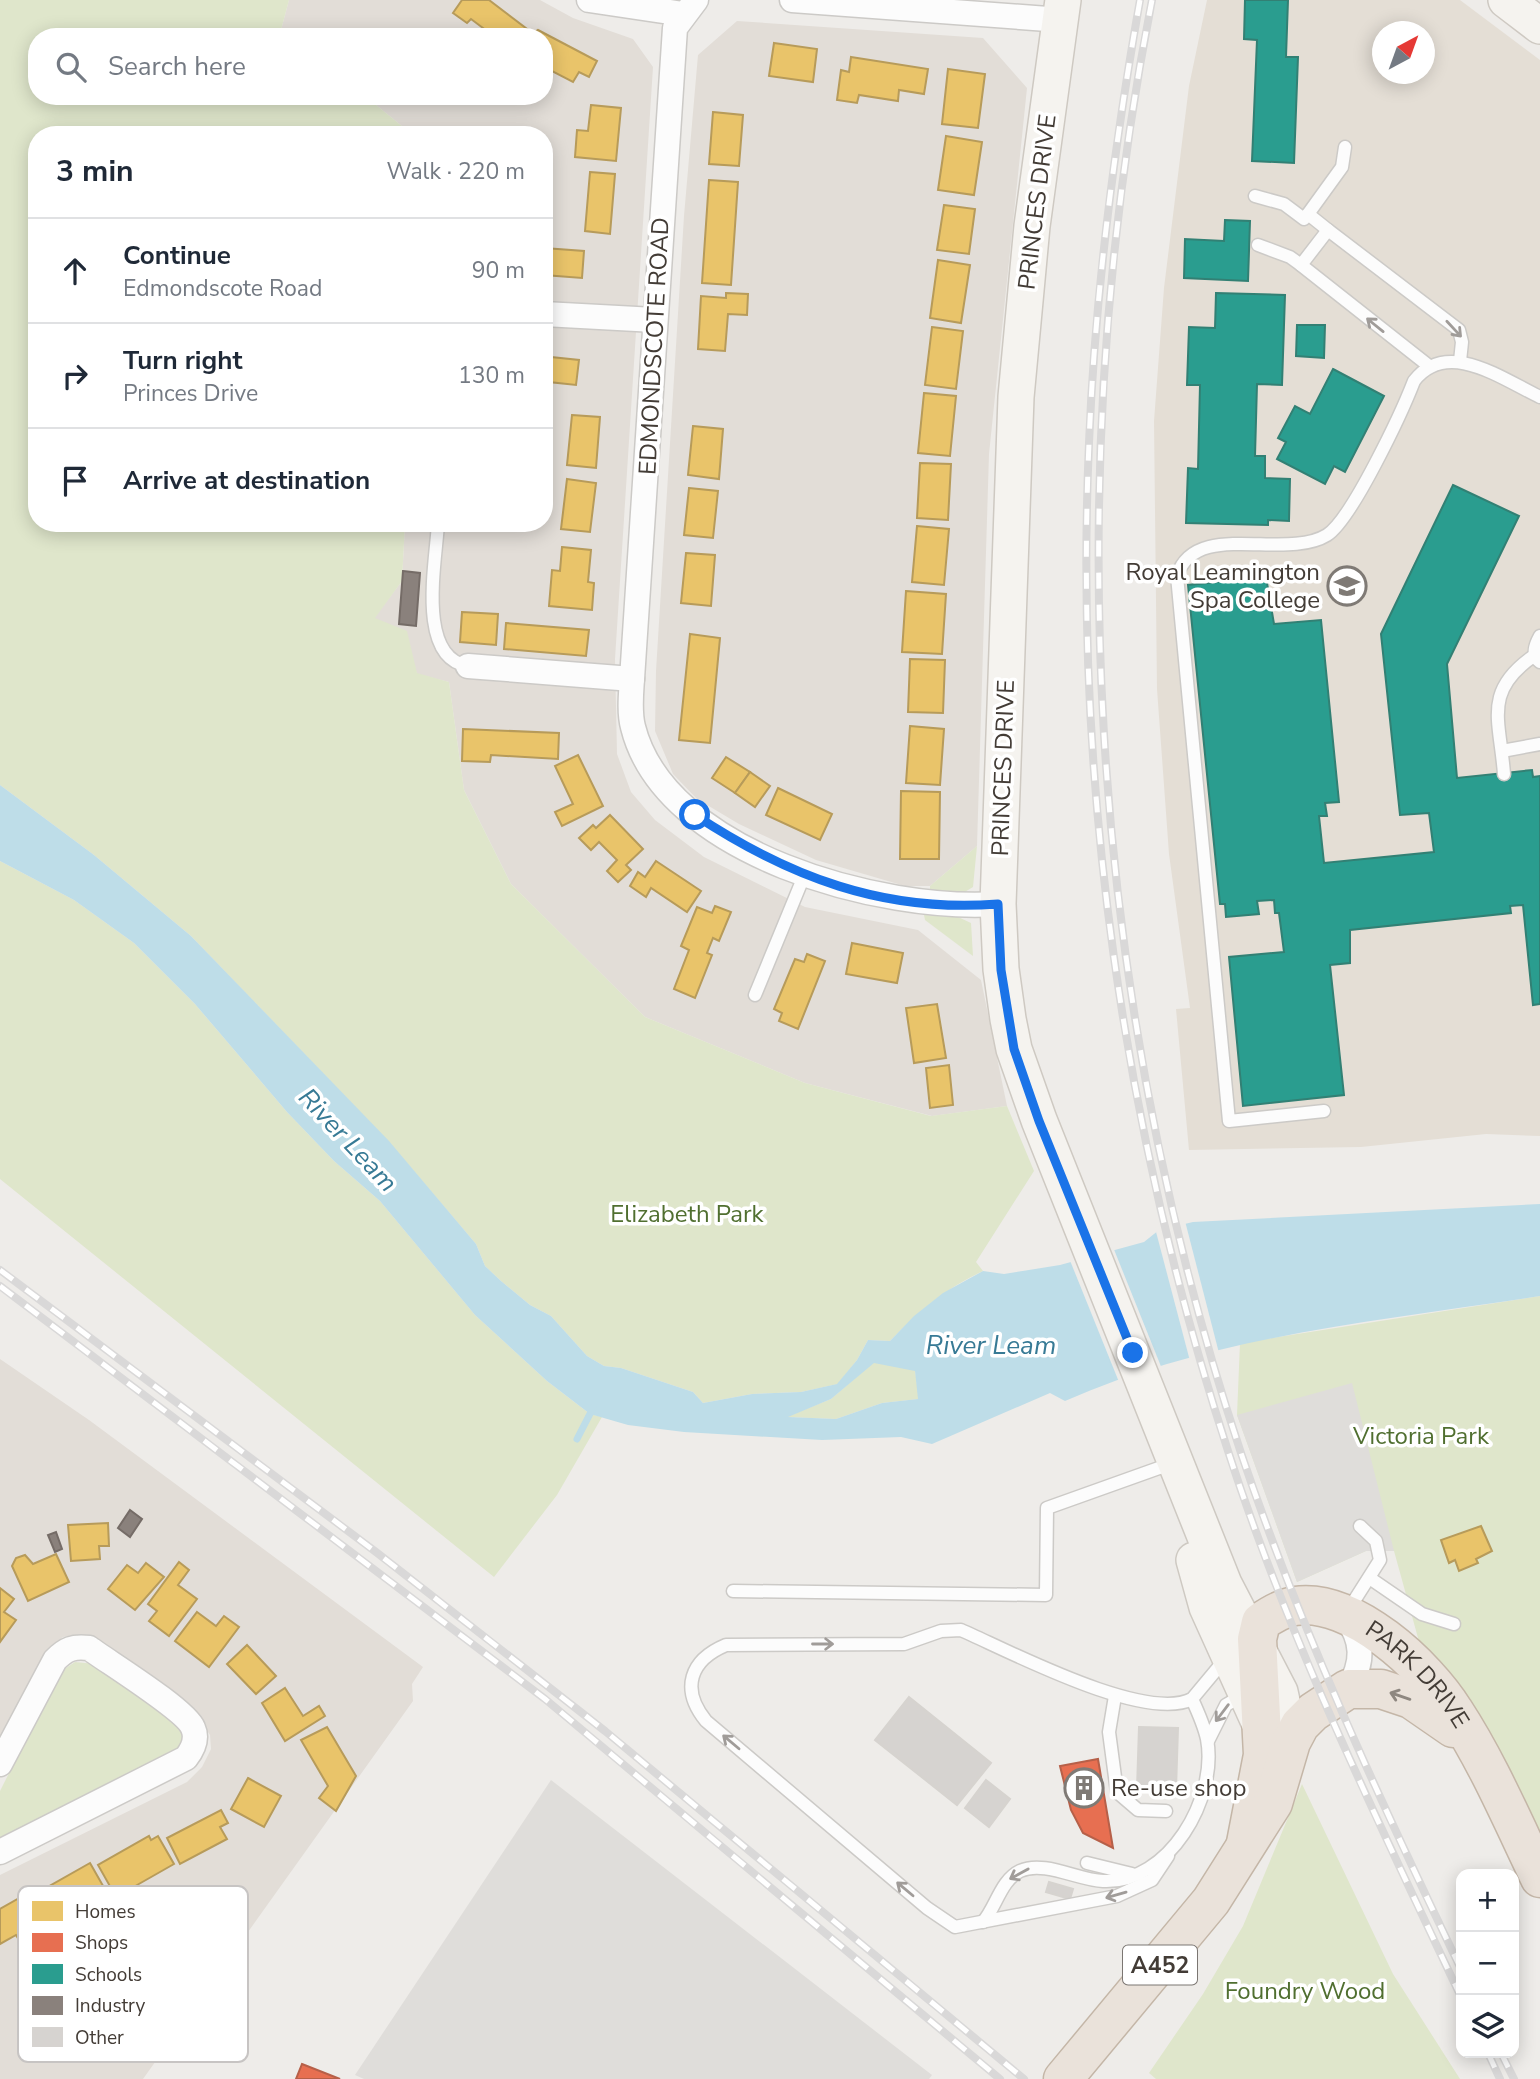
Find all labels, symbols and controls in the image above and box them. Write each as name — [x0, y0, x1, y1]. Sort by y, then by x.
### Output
north arrow — [1372, 21, 1435, 84]
search box — [28, 28, 553, 105]
icon: search — [52, 48, 90, 86]
text: Search here — [108, 49, 246, 84]
street label: PRINCES DRIVE — [1010, 112, 1064, 292]
text: 3 min — [56, 151, 134, 192]
text: Walk · 220 m — [386, 156, 525, 187]
street label: EDMONDSCOTE ROAD — [631, 216, 677, 476]
text: Continue — [123, 238, 231, 273]
icon: ahead — [56, 252, 94, 290]
text: 90 m — [472, 255, 525, 286]
text: Edmondscote Road — [123, 273, 322, 304]
one-way arrow — [1366, 317, 1384, 332]
one-way arrow — [1445, 319, 1462, 337]
text: Turn right — [123, 343, 242, 378]
icon: right — [56, 357, 94, 395]
text: 130 m — [458, 360, 525, 391]
text: Princes Drive — [123, 378, 258, 409]
icon: arrive — [56, 462, 94, 500]
text: Arrive at destination — [123, 463, 370, 498]
place label: Royal Leamington Spa College — [1125, 556, 1320, 616]
school or university icon: Royal Leamington Spa College — [1326, 565, 1368, 607]
street label: PRINCES DRIVE — [984, 679, 1022, 857]
route start — [679, 799, 710, 830]
water label: River Leam — [291, 1080, 405, 1200]
park label: Elizabeth Park — [610, 1198, 765, 1230]
water label: River Leam — [926, 1328, 1056, 1363]
route end — [1117, 1337, 1148, 1368]
park label: Victoria Park — [1352, 1420, 1490, 1452]
street label: PARK DRIVE — [1359, 1613, 1477, 1734]
one-way arrow — [811, 1637, 834, 1651]
one-way arrow — [1389, 1688, 1411, 1701]
one-way arrow — [1215, 1703, 1229, 1722]
one-way arrow — [722, 1734, 740, 1750]
building icon: Re-use shop — [1063, 1767, 1105, 1809]
place label: Re-use shop — [1111, 1772, 1246, 1804]
one-way arrow — [1010, 1867, 1030, 1881]
map controls — [1456, 1869, 1519, 2058]
button: + — [1456, 1869, 1519, 1932]
one-way arrow — [896, 1881, 914, 1897]
legend — [18, 1886, 248, 2062]
one-way arrow — [1106, 1890, 1128, 1903]
text: Homes — [75, 1899, 136, 1925]
text: Shops — [75, 1930, 128, 1956]
button: − — [1456, 1932, 1519, 1995]
road number: A452 — [1123, 1946, 1197, 1984]
text: Schools — [75, 1962, 142, 1988]
park label: Foundry Wood — [1225, 1975, 1385, 2007]
text: Industry — [75, 1993, 145, 2019]
button: layers — [1456, 1995, 1519, 2058]
text: Other — [75, 2025, 124, 2051]

